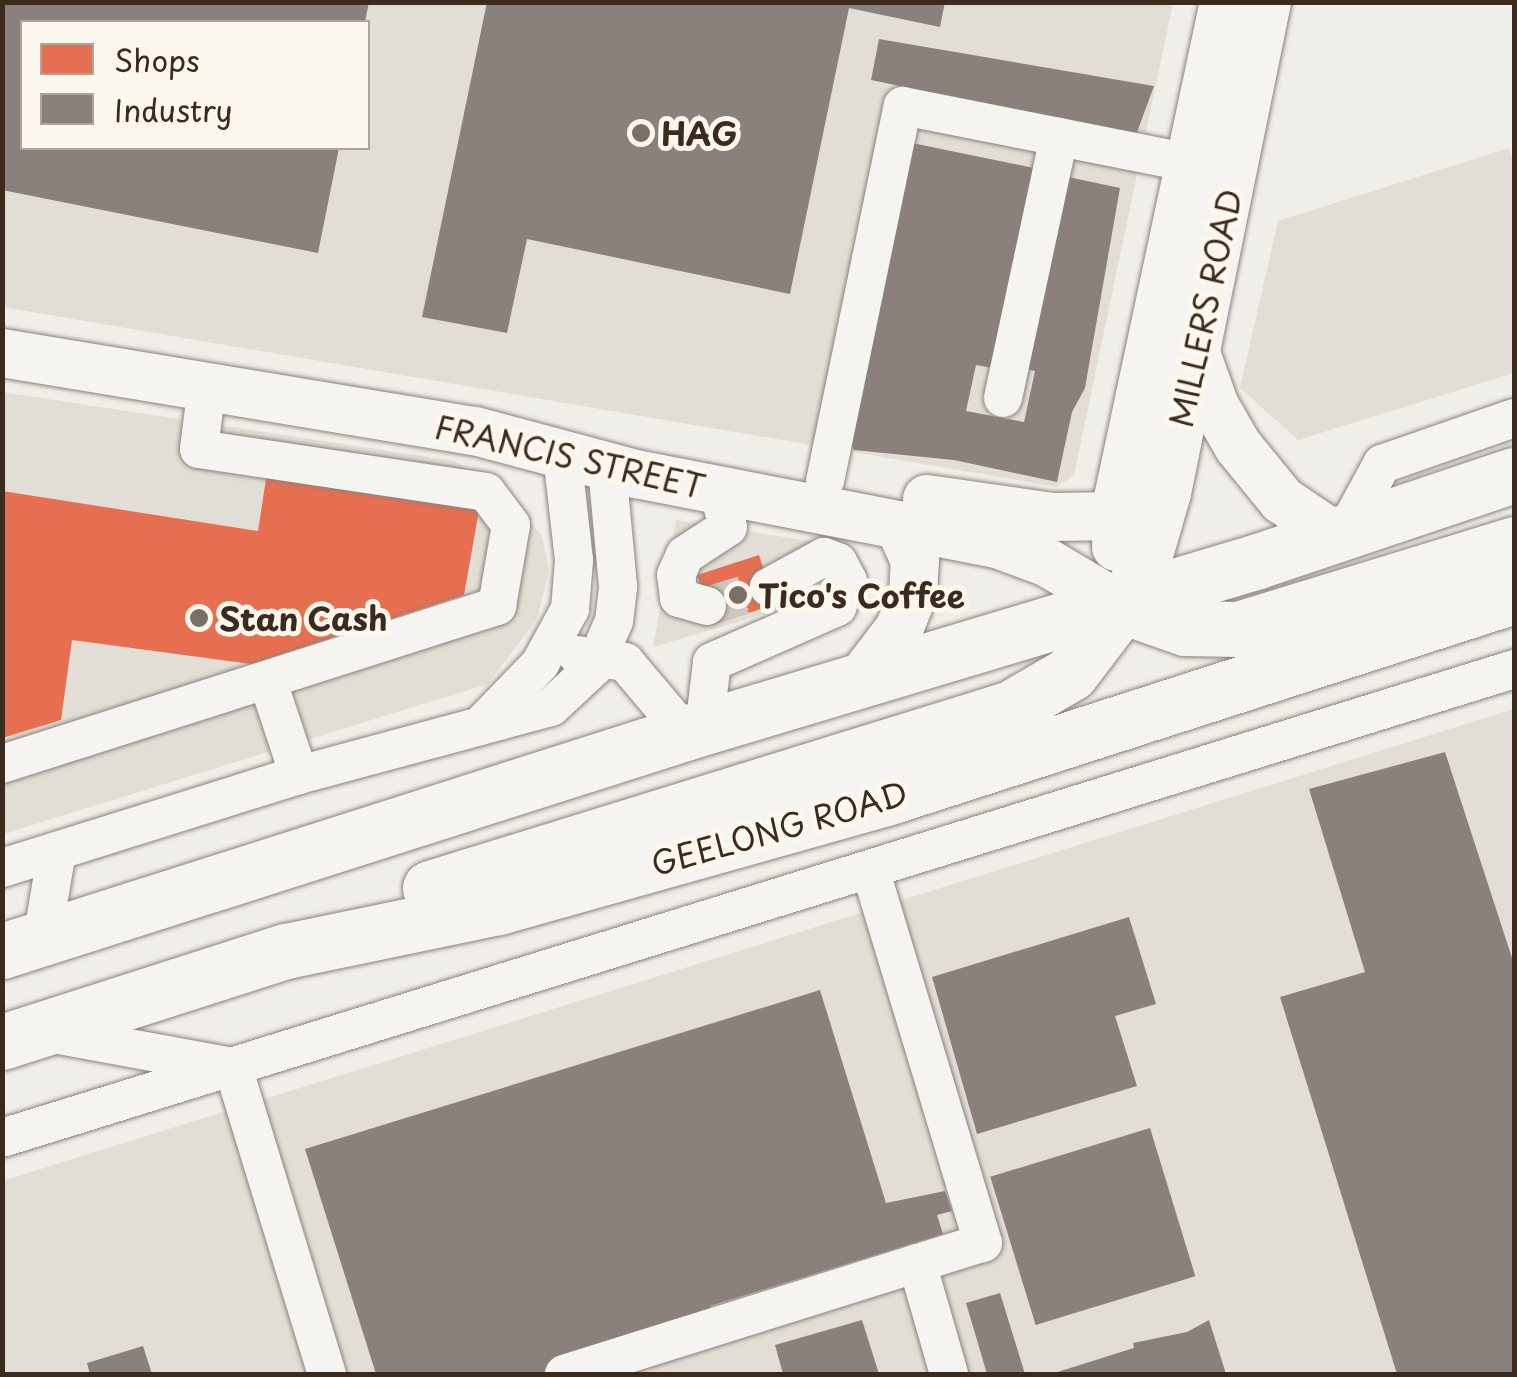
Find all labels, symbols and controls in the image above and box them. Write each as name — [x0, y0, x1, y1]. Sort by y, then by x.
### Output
legend — [20, 20, 370, 150]
text: Shops — [114, 37, 200, 82]
text: Industry — [114, 87, 233, 132]
place label: HAG — [661, 114, 737, 152]
marker: HAG — [630, 122, 652, 144]
street label: MILLERS ROAD — [1161, 183, 1249, 433]
street label: FRANCIS STREET — [429, 406, 711, 506]
place label: Tico's Coffee — [758, 576, 965, 614]
marker: Tico's Coffee — [727, 584, 749, 606]
place label: Stan Cash — [219, 599, 387, 637]
marker: Stan Cash — [188, 607, 210, 629]
street label: GEELONG ROAD — [644, 772, 914, 884]

